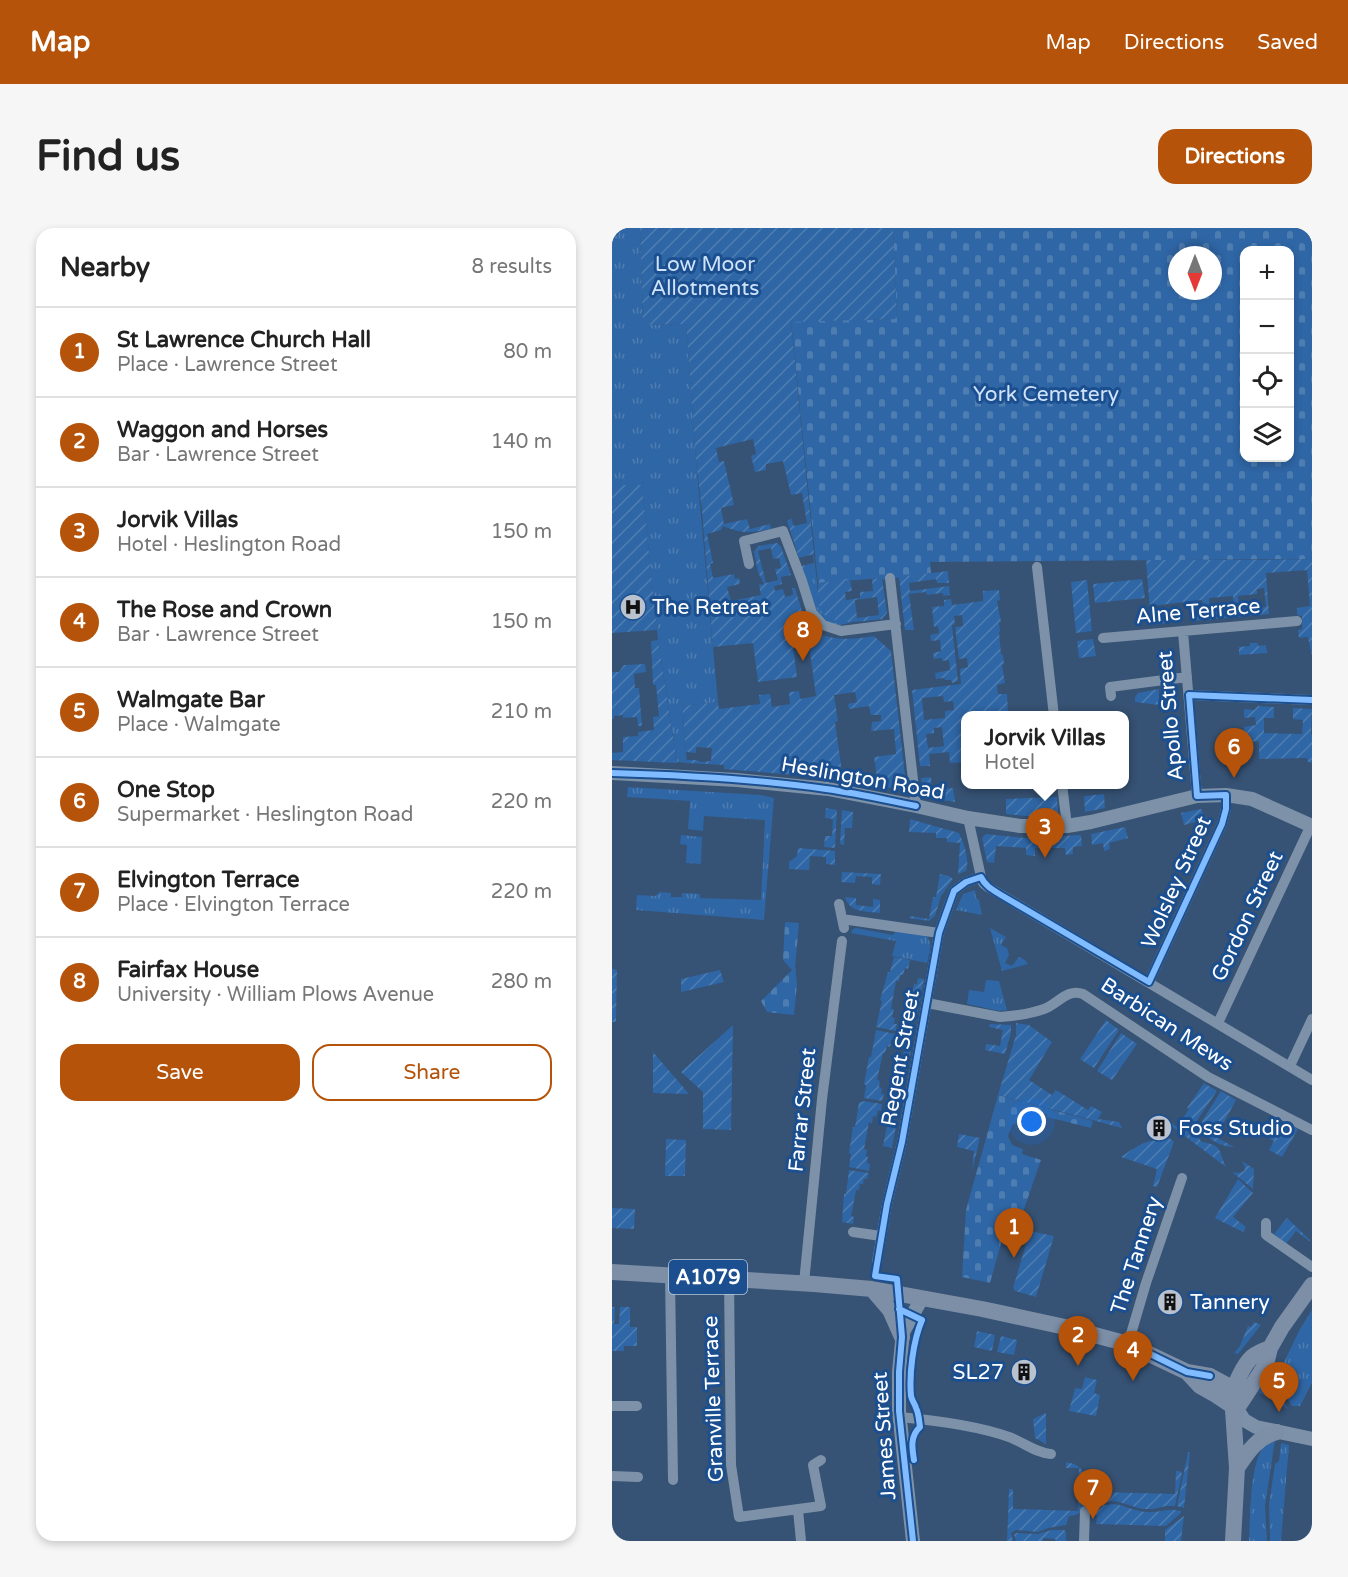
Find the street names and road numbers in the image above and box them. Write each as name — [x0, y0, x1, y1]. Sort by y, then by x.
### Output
street label: Alne Terrace — [1135, 594, 1262, 629]
street label: Apollo Street — [1152, 650, 1189, 782]
street label: Heslington Road — [779, 752, 947, 805]
street label: Wolsley Street — [1136, 812, 1217, 952]
street label: Gordon Street — [1206, 847, 1289, 985]
street label: Barbican Mews — [1096, 972, 1238, 1076]
street label: Regent Street — [876, 988, 925, 1128]
street label: Farrar Street — [784, 1047, 821, 1173]
street label: The Tannery — [1106, 1193, 1167, 1317]
road number: A1079 — [669, 1260, 747, 1294]
street label: Granville Terrace — [698, 1315, 729, 1483]
street label: James Street — [868, 1371, 901, 1501]

